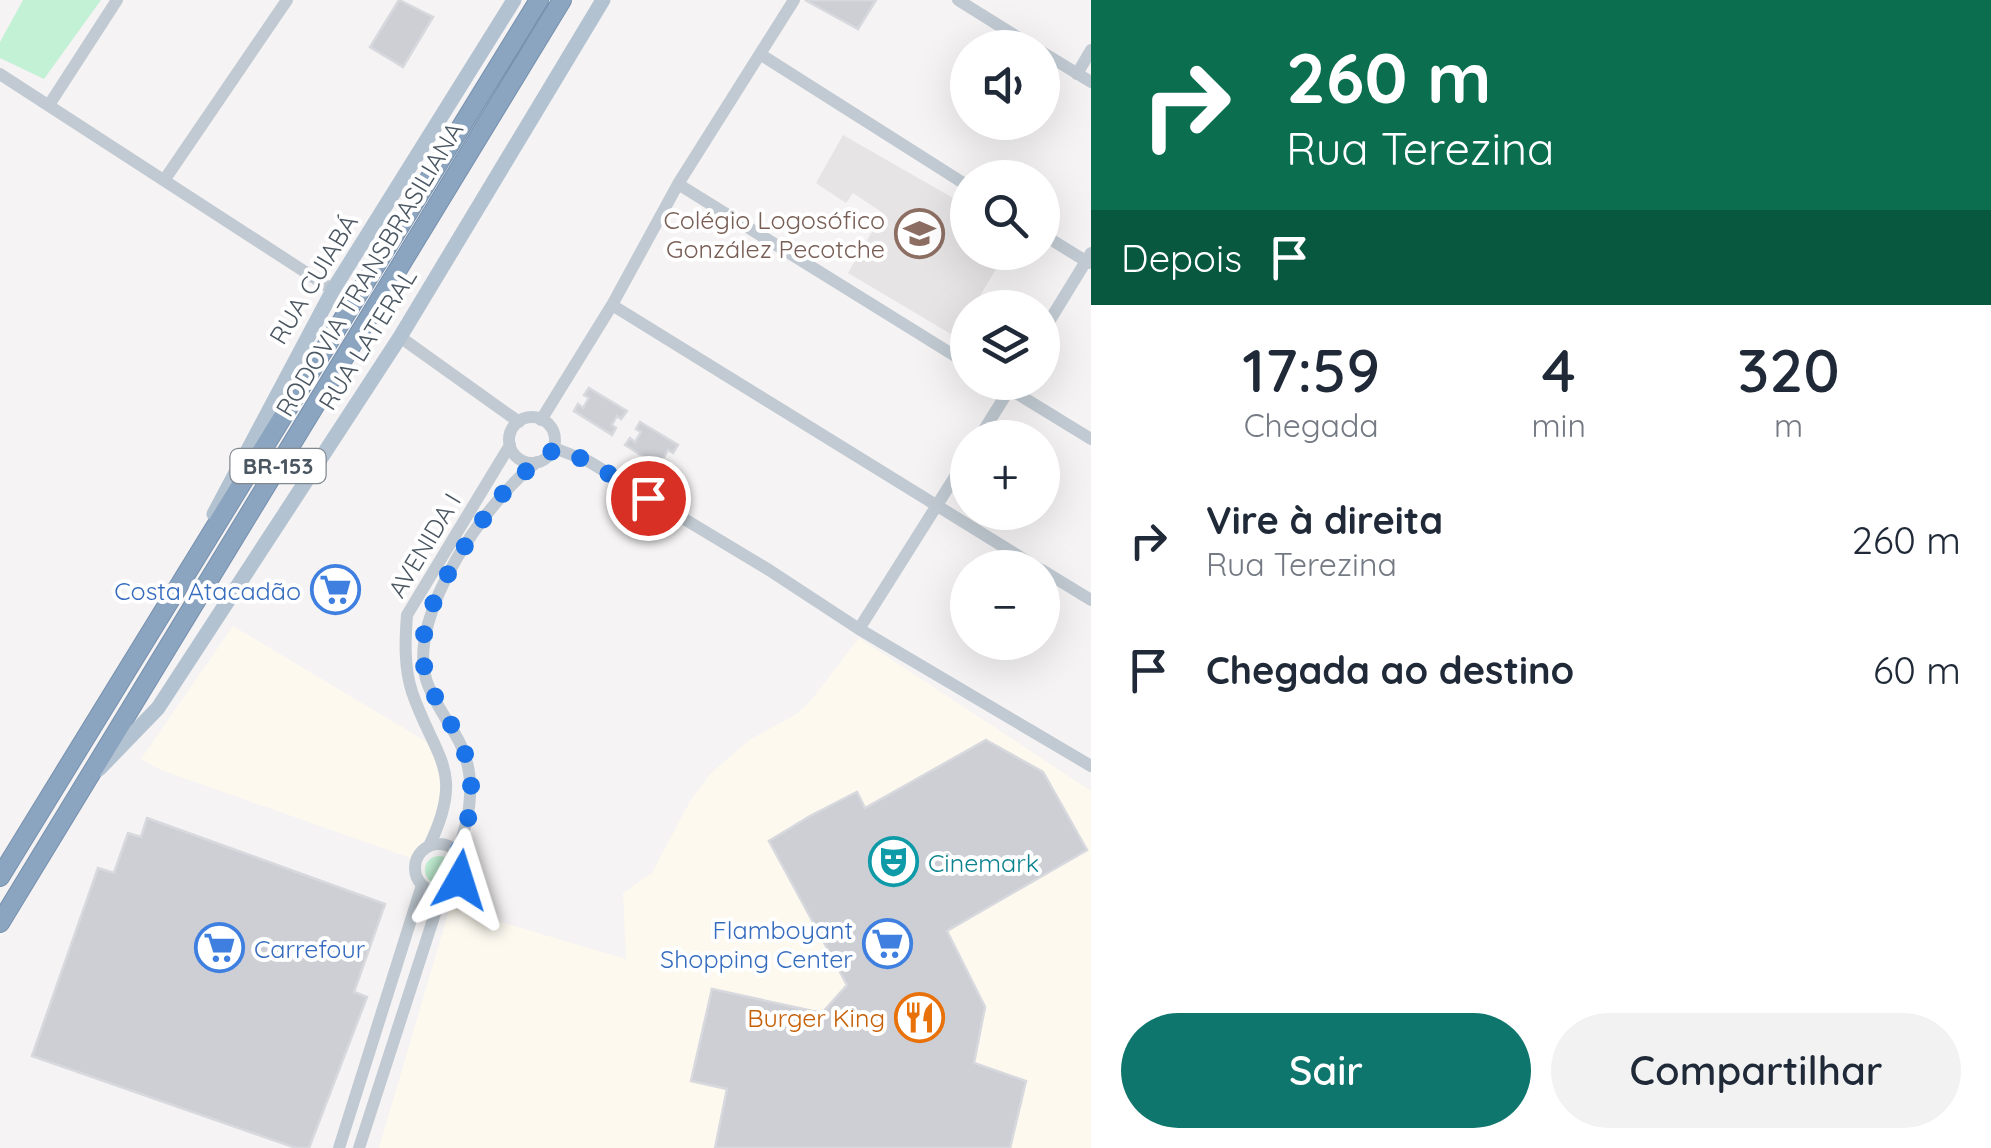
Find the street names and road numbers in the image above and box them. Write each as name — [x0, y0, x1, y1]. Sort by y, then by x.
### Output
street label: RODOVIA TRANSBRASILIANA — [269, 116, 469, 422]
street label: RUA CUIABÁ — [262, 208, 364, 350]
street label: RUA LATERAL — [311, 263, 423, 415]
road number: BR-153 — [230, 449, 326, 483]
street label: AVENIDA I — [381, 487, 467, 603]

